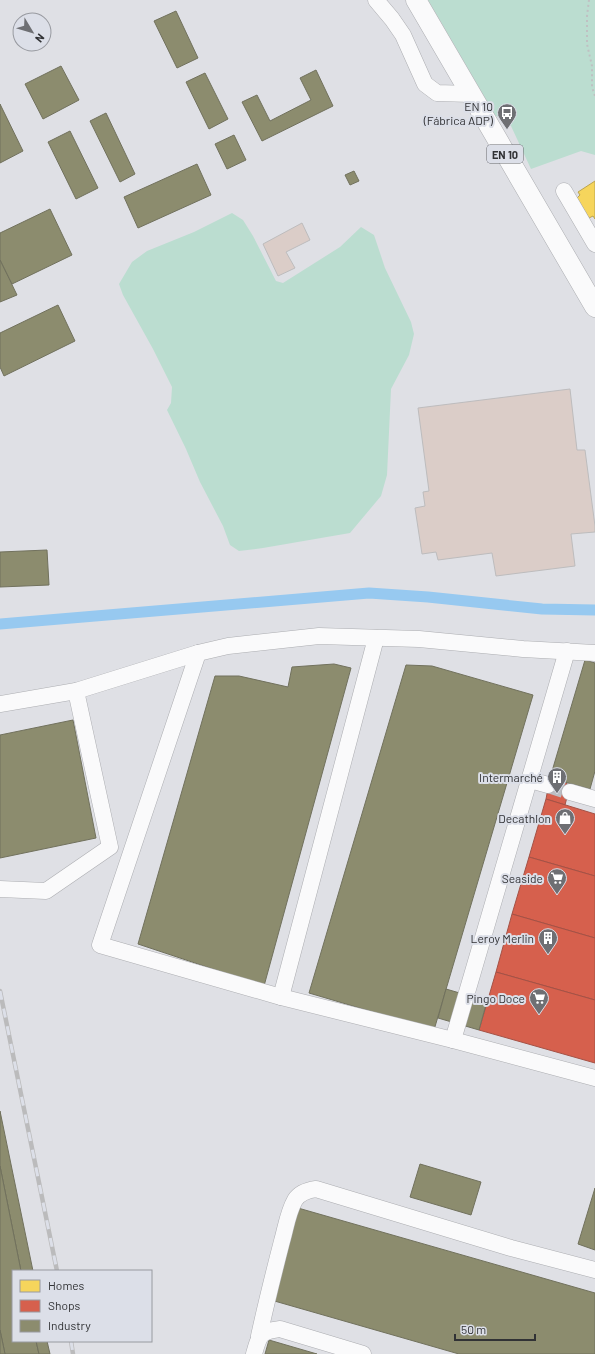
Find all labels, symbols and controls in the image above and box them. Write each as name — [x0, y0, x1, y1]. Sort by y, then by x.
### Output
north arrow — [12, 12, 52, 52]
text: N — [33, 32, 48, 45]
place label: EN 10 (Fábrica ADP) — [423, 99, 494, 127]
bus stop icon: EN 10 (Fábrica ADP) — [496, 102, 518, 130]
road number: EN 10 — [487, 145, 523, 163]
building icon: Intermarché — [546, 766, 568, 794]
place label: Intermarché — [479, 770, 543, 784]
shop icon: Decathlon — [554, 807, 576, 835]
place label: Decathlon — [498, 811, 551, 825]
supermarket icon: Seaside — [546, 867, 568, 895]
place label: Seaside — [502, 871, 543, 885]
building icon: Leroy Merlin — [537, 927, 559, 955]
place label: Leroy Merlin — [471, 931, 534, 945]
supermarket icon: Pingo Doce — [528, 987, 550, 1015]
place label: Pingo Doce — [466, 991, 525, 1005]
legend — [12, 1270, 152, 1342]
text: Homes — [48, 1278, 85, 1292]
text: Shops — [48, 1298, 81, 1312]
scale bar — [455, 1316, 535, 1342]
text: Industry — [48, 1318, 91, 1332]
text: 50 m — [461, 1322, 486, 1336]

